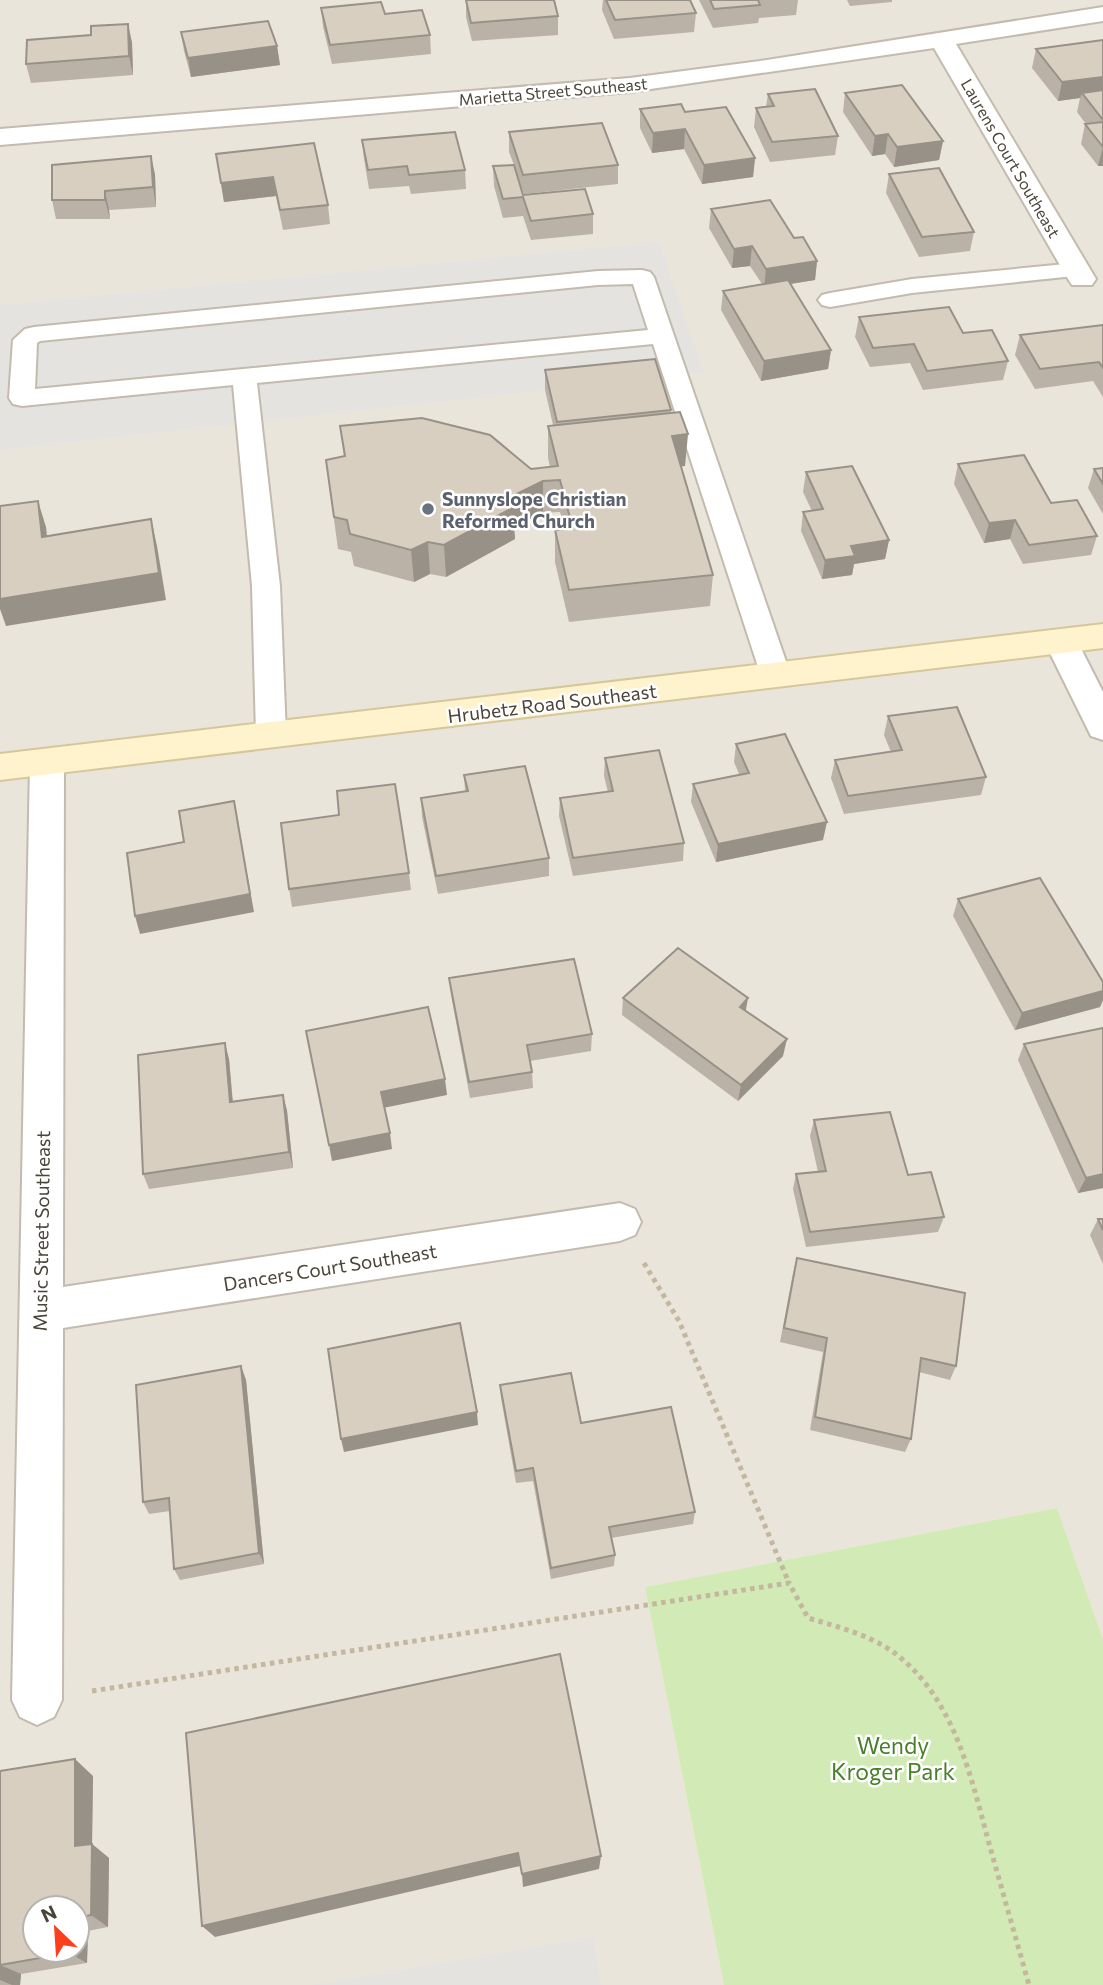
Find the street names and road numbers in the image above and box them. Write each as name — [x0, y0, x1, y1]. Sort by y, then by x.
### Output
street label: Marietta Street Southeast — [458, 73, 649, 109]
street label: Laurens Court Southeast — [958, 75, 1064, 241]
street label: Hrubetz Road Southeast — [446, 679, 658, 727]
street label: Music Street Southeast — [28, 1130, 54, 1332]
street label: Dancers Court Southeast — [222, 1239, 439, 1295]

